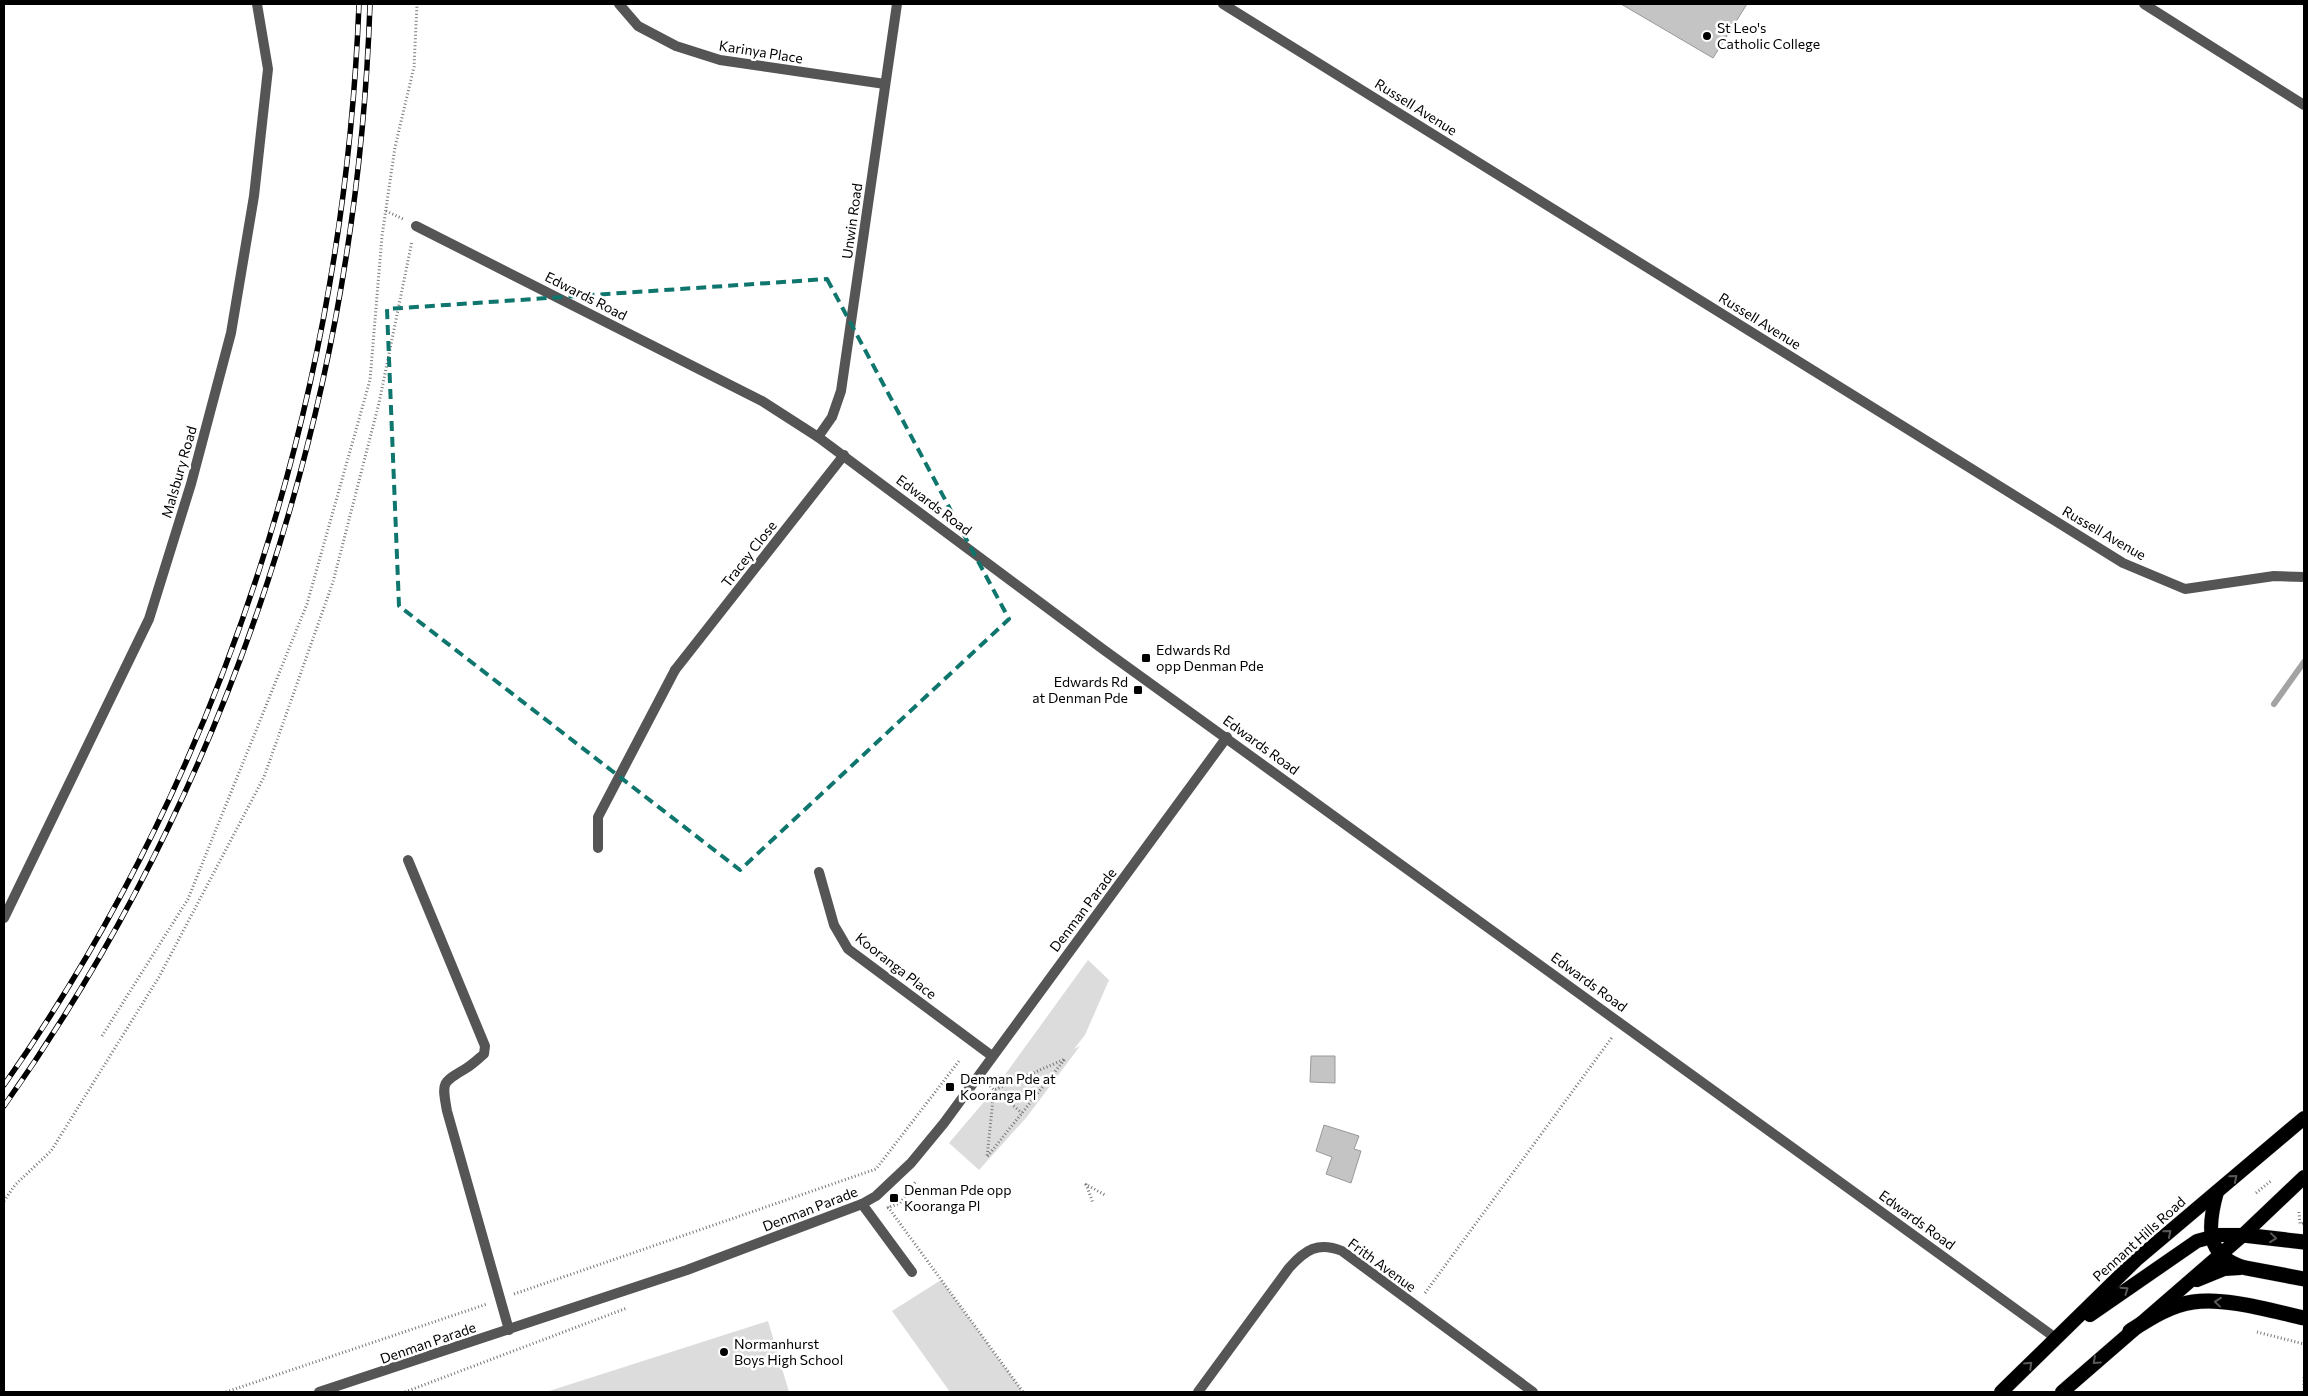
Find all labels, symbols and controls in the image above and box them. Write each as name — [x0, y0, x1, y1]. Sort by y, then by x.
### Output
place label: St Leo's Catholic College — [1717, 19, 1820, 52]
marker: St Leo's Catholic College — [1701, 30, 1713, 42]
street label: Karinya Place — [718, 36, 804, 67]
street label: Russell Avenue — [1372, 75, 1461, 139]
street label: Unwin Road — [838, 182, 865, 260]
street label: Edwards Road — [542, 268, 630, 324]
street label: Russell Avenue — [1716, 289, 1805, 353]
street label: Malsbury Road — [157, 424, 200, 520]
street label: Edwards Road — [893, 471, 975, 538]
street label: Russell Avenue — [2059, 502, 2149, 563]
street label: Tracey Close — [717, 517, 780, 590]
place label: Edwards Rd opp Denman Pde — [1156, 641, 1264, 674]
marker: Edwards Rd opp Denman Pde — [1140, 652, 1152, 664]
place label: Edwards Rd at Denman Pde — [1032, 673, 1128, 706]
marker: Edwards Rd at Denman Pde — [1132, 684, 1144, 696]
street label: Edwards Road — [1220, 711, 1303, 778]
street label: Denman Parade — [1046, 865, 1120, 955]
street label: Kooranga Place — [853, 929, 940, 1002]
street label: Edwards Road — [1548, 948, 1631, 1015]
place label: Denman Pde at Kooranga Pl — [960, 1070, 1056, 1103]
marker: Denman Pde at Kooranga Pl — [944, 1081, 956, 1093]
one-way arrow — [2229, 1174, 2238, 1183]
place label: Denman Pde opp Kooranga Pl — [904, 1181, 1012, 1214]
street label: Denman Parade — [760, 1183, 860, 1234]
street label: Edwards Road — [1876, 1186, 1959, 1253]
marker: Denman Pde opp Kooranga Pl — [888, 1192, 900, 1204]
street label: Pennant Hills Road — [2089, 1193, 2188, 1285]
one-way arrow — [2162, 1230, 2171, 1239]
one-way arrow — [2270, 1232, 2278, 1243]
street label: Frith Avenue — [1345, 1234, 1420, 1295]
one-way arrow — [2119, 1287, 2129, 1296]
one-way arrow — [2213, 1297, 2221, 1308]
street label: Denman Parade — [378, 1318, 478, 1367]
place label: Normanhurst Boys High School — [734, 1335, 843, 1368]
marker: Normanhurst Boys High School — [718, 1346, 730, 1358]
one-way arrow — [2092, 1356, 2101, 1365]
one-way arrow — [2023, 1362, 2032, 1371]

